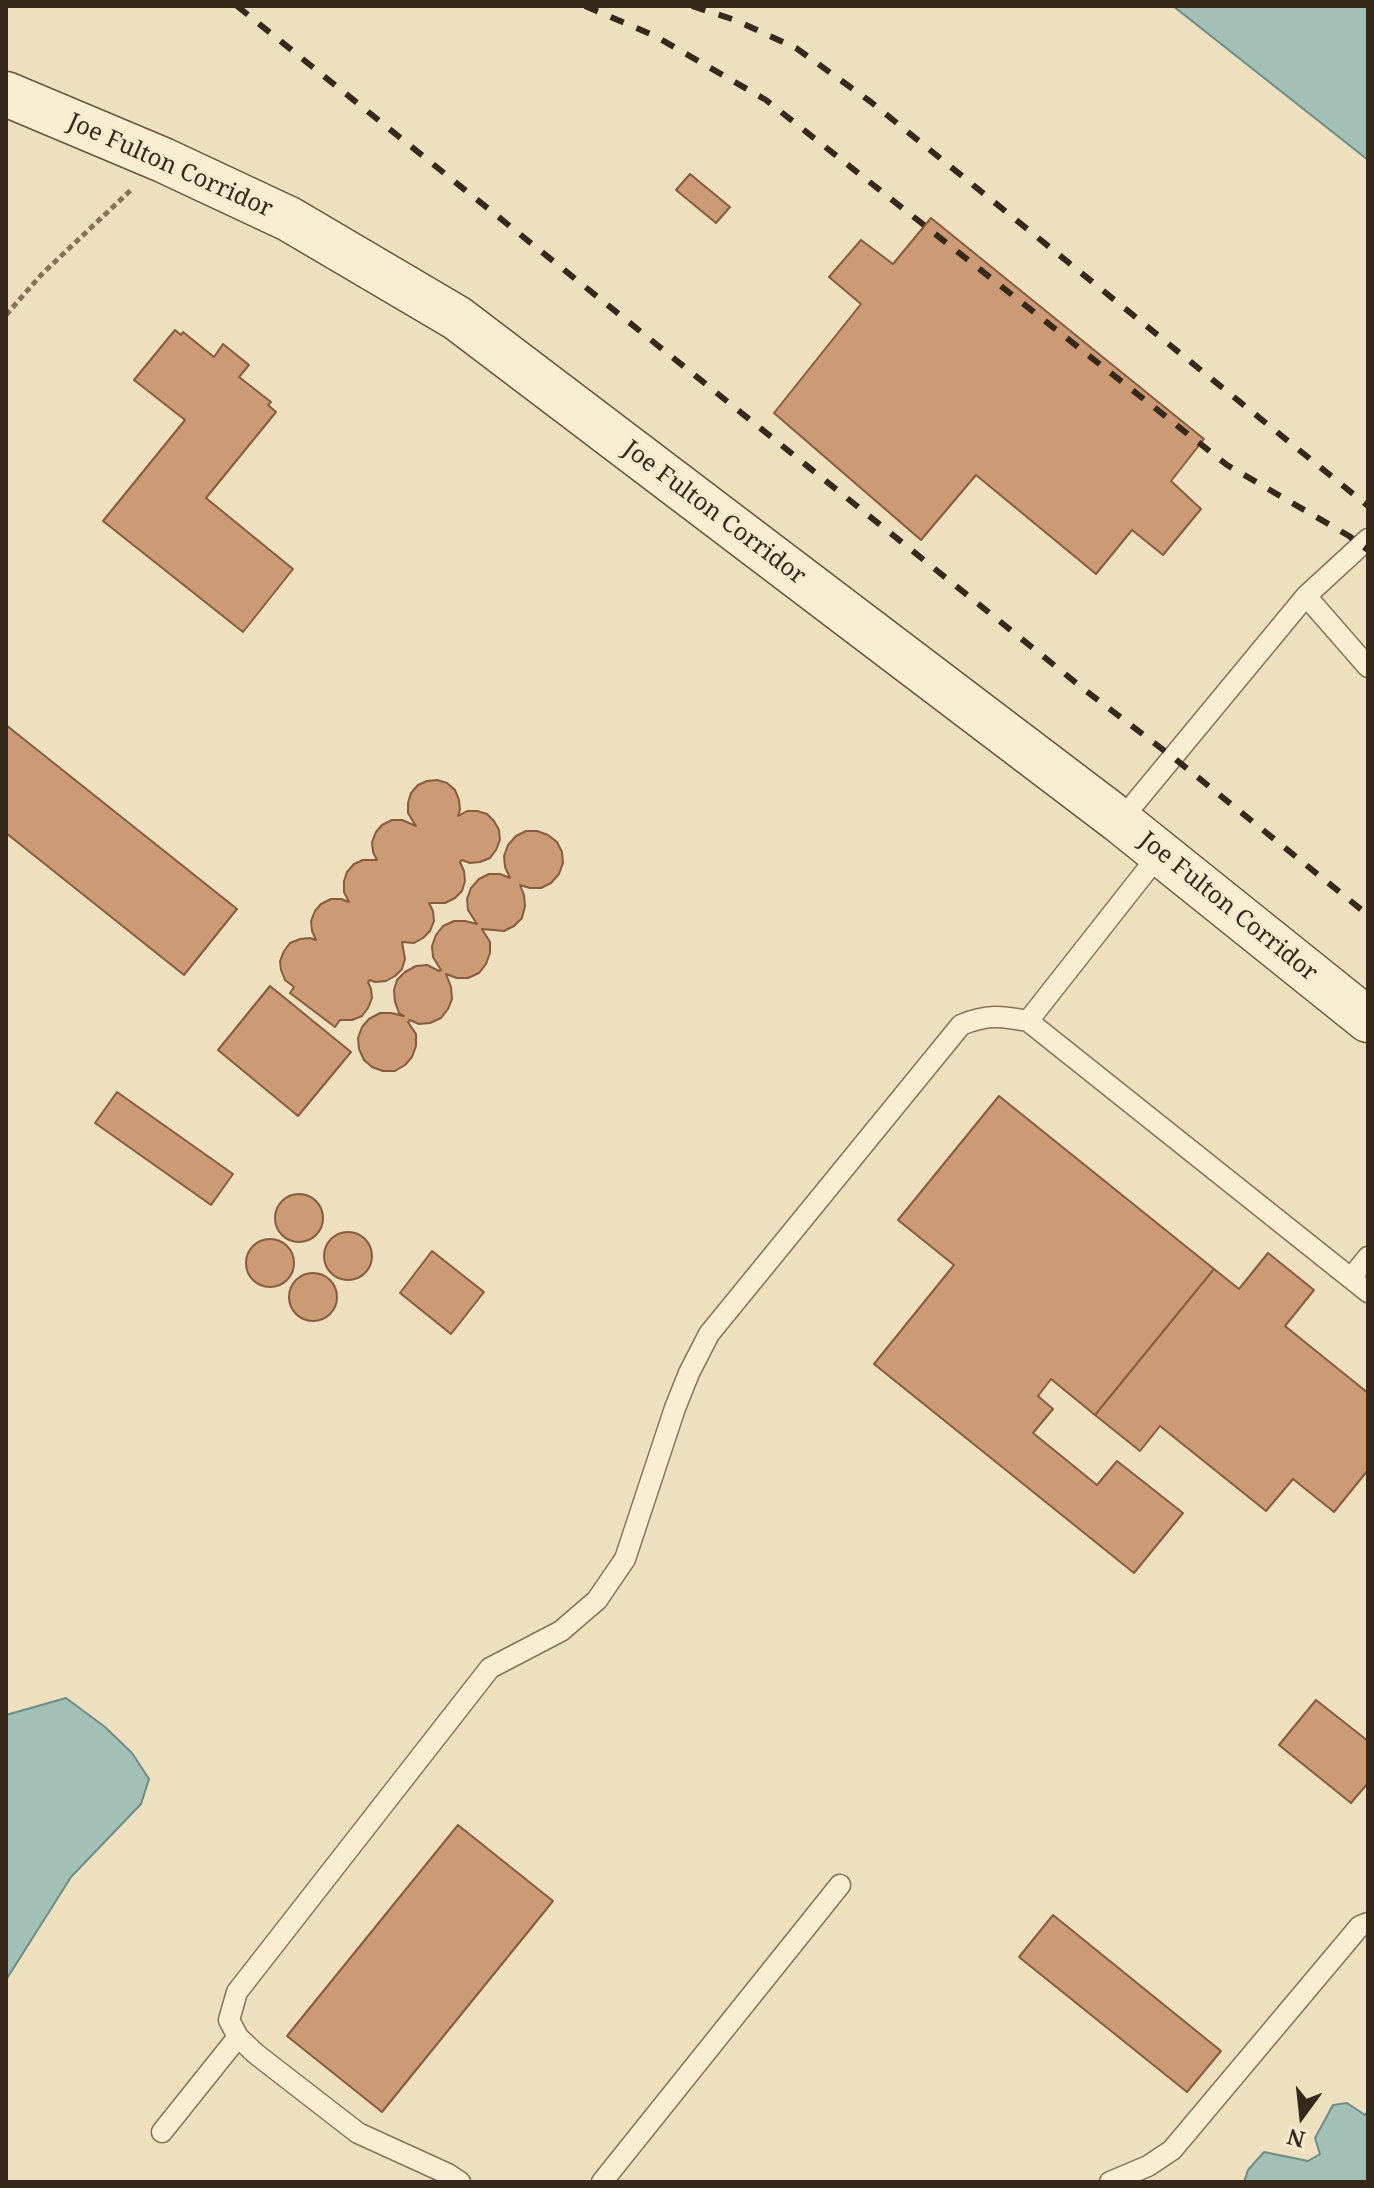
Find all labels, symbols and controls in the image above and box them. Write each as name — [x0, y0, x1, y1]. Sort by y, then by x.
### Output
street label: Joe Fulton Corridor — [63, 108, 277, 224]
street label: Joe Fulton Corridor — [617, 435, 811, 591]
street label: Joe Fulton Corridor — [1133, 826, 1323, 988]
north arrow — [1262, 2076, 1342, 2156]
text: N — [1284, 2122, 1308, 2156]

